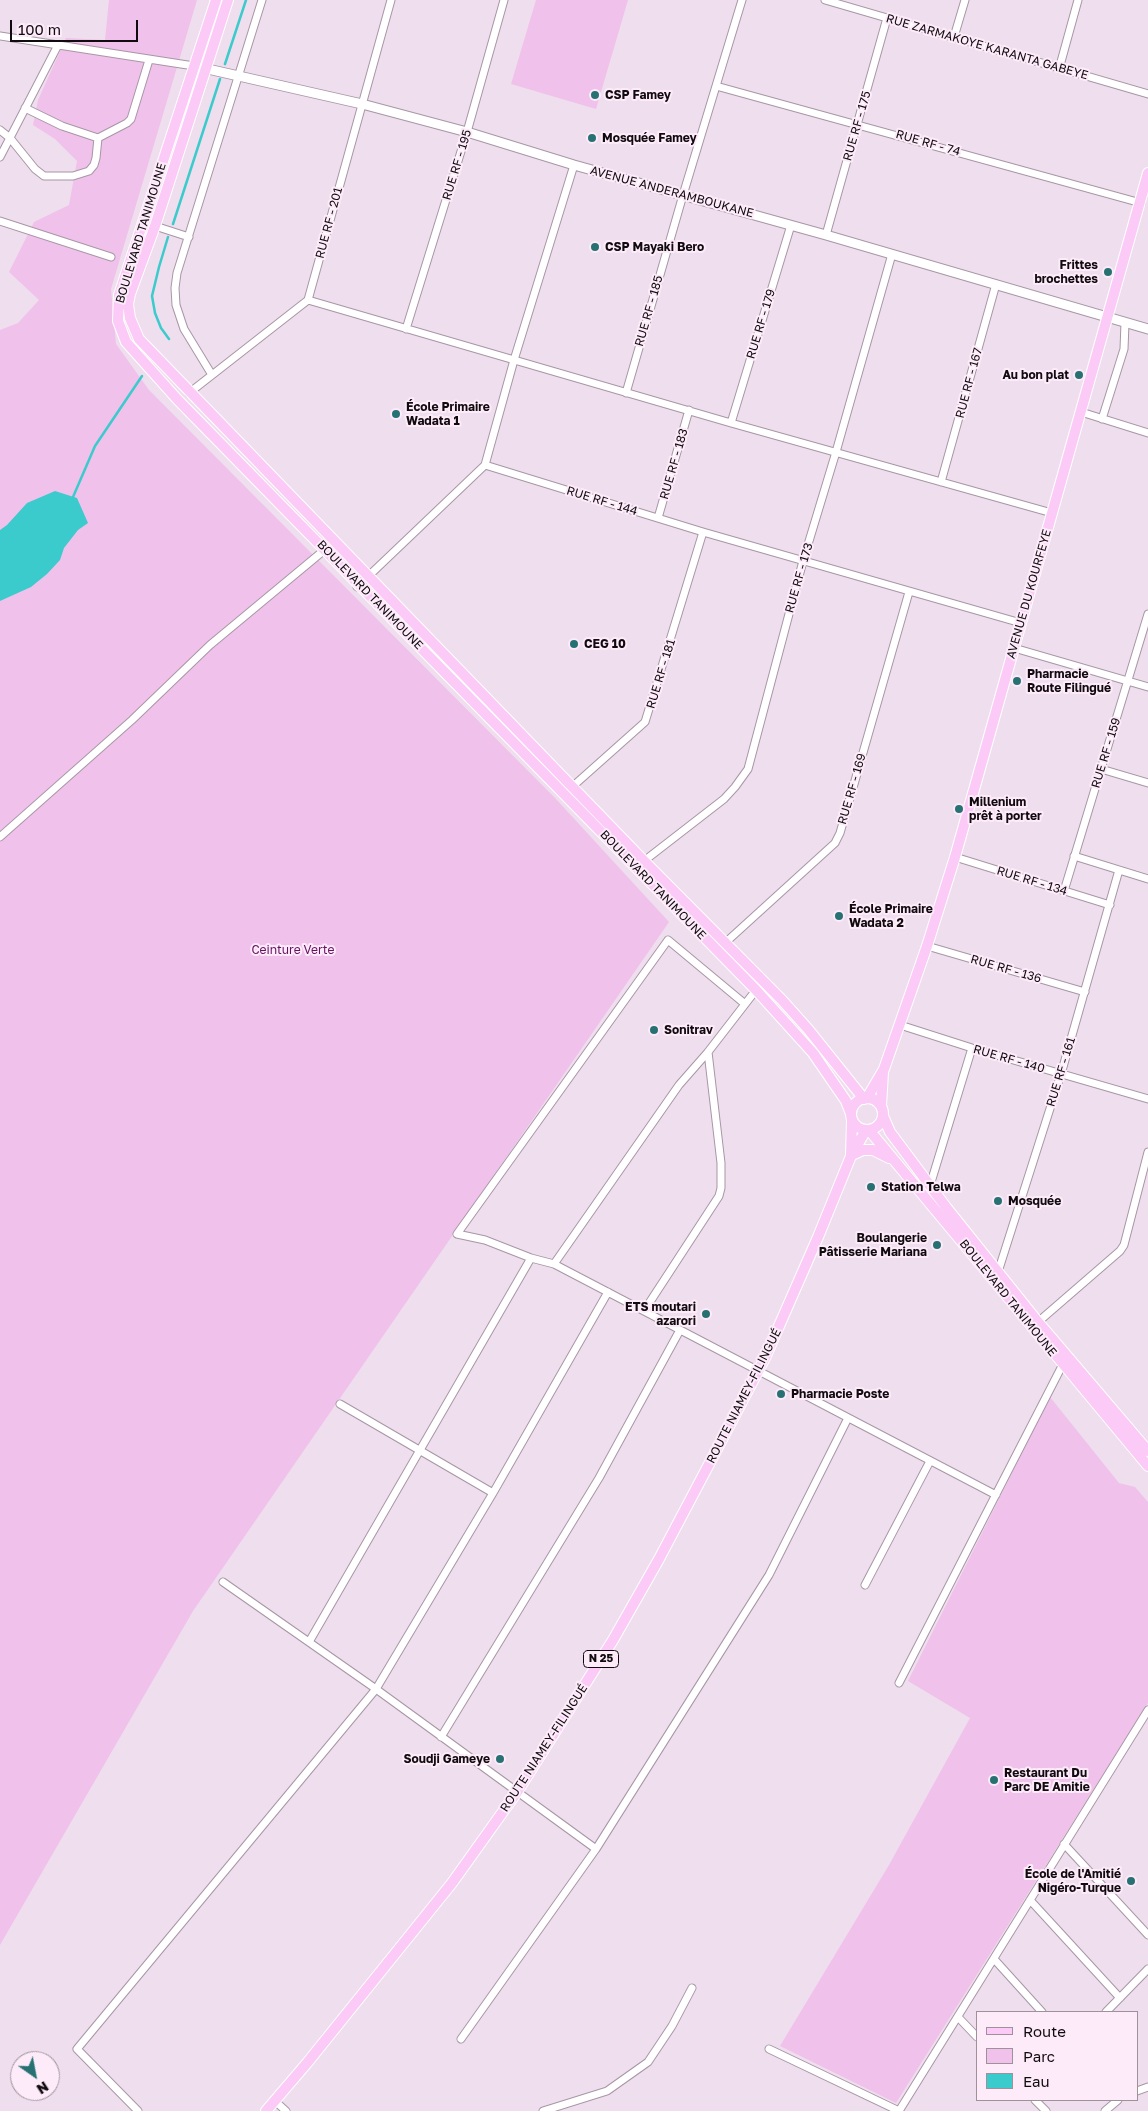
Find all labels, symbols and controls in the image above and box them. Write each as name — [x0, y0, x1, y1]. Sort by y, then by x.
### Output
scale bar — [12, 10, 140, 42]
street label: RUE ZARMAKOYE KARANTA GABEYE — [884, 11, 1090, 83]
text: 100 m — [18, 20, 61, 38]
place label: CSP Famey — [605, 88, 671, 102]
marker: CSP Famey — [589, 89, 601, 101]
street label: RUE RF - 175 — [840, 89, 874, 163]
street label: RUE RF - 74 — [894, 127, 962, 159]
street label: RUE RF - 195 — [439, 128, 475, 202]
place label: Mosquée Famey — [602, 131, 697, 145]
marker: Mosquée Famey — [586, 132, 598, 144]
street label: BOULEVARD TANIMOUNE — [113, 161, 169, 305]
street label: AVENUE ANDERAMBOUKANE — [589, 163, 755, 221]
street label: RUE RF - 201 — [313, 186, 345, 260]
place label: CSP Mayaki Bero — [605, 240, 704, 254]
marker: CSP Mayaki Bero — [589, 241, 601, 253]
place label: Frittes brochettes — [1034, 258, 1098, 286]
marker: Frittes brochettes — [1102, 266, 1114, 278]
street label: RUE RF - 185 — [632, 274, 666, 348]
street label: RUE RF - 179 — [744, 287, 778, 361]
street label: RUE RF - 167 — [953, 346, 985, 420]
place label: Au bon plat — [1003, 368, 1069, 382]
marker: Au bon plat — [1073, 369, 1085, 381]
place label: École Primaire Wadata 1 — [406, 400, 490, 428]
marker: École Primaire Wadata 1 — [390, 408, 402, 420]
street label: RUE RF - 183 — [657, 427, 691, 501]
street label: RUE RF - 144 — [565, 483, 639, 519]
street label: AVENUE DU KOURFEYE — [1004, 528, 1054, 660]
street label: BOULEVARD TANIMOUNE — [314, 537, 426, 653]
street label: RUE RF - 173 — [782, 541, 816, 615]
place label: CEG 10 — [584, 637, 626, 651]
street label: RUE RF - 181 — [644, 637, 678, 711]
marker: CEG 10 — [568, 638, 580, 650]
place label: Pharmacie Route Filingué — [1027, 667, 1111, 695]
marker: Pharmacie Route Filingué — [1011, 675, 1023, 687]
street label: RUE RF - 159 — [1088, 716, 1124, 790]
street label: RUE RF - 169 — [835, 752, 869, 826]
place label: Millenium prêt à porter — [969, 795, 1042, 823]
marker: Millenium prêt à porter — [953, 803, 965, 815]
street label: BOULEVARD TANIMOUNE — [597, 827, 709, 943]
street label: RUE RF - 134 — [995, 863, 1069, 899]
place label: École Primaire Wadata 2 — [849, 902, 933, 930]
marker: École Primaire Wadata 2 — [833, 910, 845, 922]
park label: Ceinture Verte — [251, 943, 335, 957]
street label: RUE RF - 136 — [969, 952, 1043, 986]
place label: Sonitrav — [664, 1023, 713, 1037]
marker: Sonitrav — [648, 1024, 660, 1036]
street label: RUE RF - 161 — [1044, 1036, 1078, 1108]
street label: RUE RF - 140 — [972, 1042, 1046, 1076]
place label: Station Telwa — [881, 1180, 961, 1194]
marker: Station Telwa — [865, 1181, 877, 1193]
place label: Mosquée — [1008, 1194, 1061, 1208]
marker: Mosquée — [992, 1195, 1004, 1207]
place label: Boulangerie Pâtisserie Mariana — [819, 1231, 927, 1259]
street label: BOULEVARD TANIMOUNE — [956, 1237, 1060, 1359]
marker: Boulangerie Pâtisserie Mariana — [931, 1239, 943, 1251]
place label: ETS moutari azarori — [625, 1300, 696, 1328]
marker: ETS moutari azarori — [700, 1308, 712, 1320]
street label: ROUTE NIAMEY-FILINGUÉ — [704, 1326, 784, 1466]
place label: Pharmacie Poste — [791, 1387, 889, 1401]
marker: Pharmacie Poste — [775, 1388, 787, 1400]
road number: N 25 — [584, 1650, 618, 1668]
street label: ROUTE NIAMEY-FILINGUÉ — [497, 1682, 591, 1814]
place label: Soudji Gameye — [404, 1752, 490, 1766]
marker: Soudji Gameye — [494, 1753, 506, 1765]
place label: Restaurant Du Parc DE Amitie — [1004, 1766, 1090, 1794]
marker: Restaurant Du Parc DE Amitie — [988, 1774, 1000, 1786]
place label: École de l'Amitié Nigéro-Turque — [1025, 1867, 1121, 1895]
marker: École de l'Amitié Nigéro-Turque — [1125, 1875, 1137, 1887]
legend — [976, 2011, 1138, 2101]
text: Route — [1023, 2022, 1066, 2040]
text: Parc — [1023, 2047, 1055, 2065]
north arrow — [10, 2051, 60, 2101]
text: Eau — [1023, 2072, 1050, 2090]
text: N — [34, 2078, 52, 2098]

